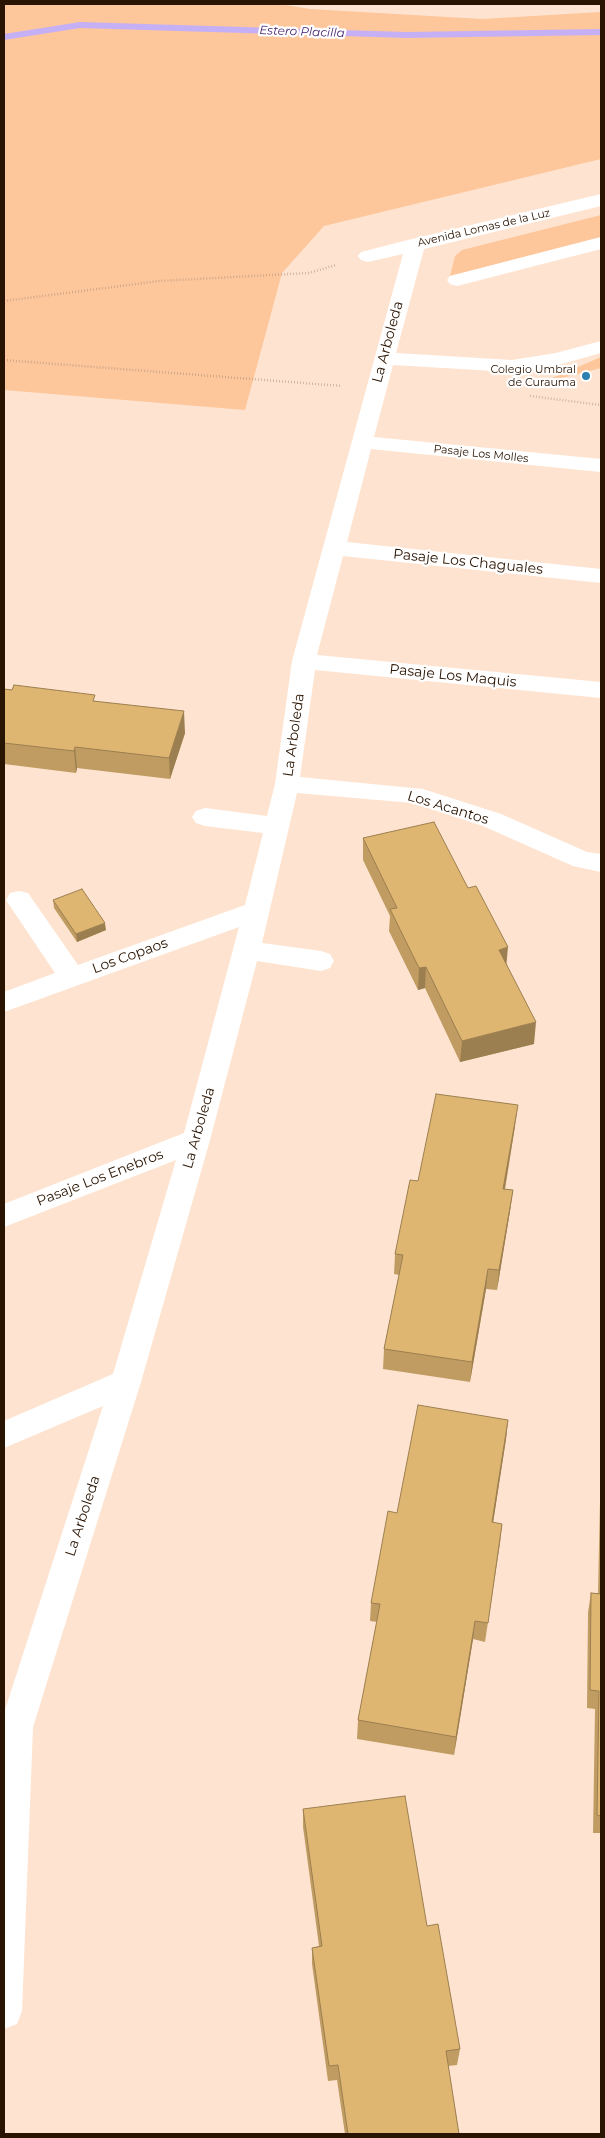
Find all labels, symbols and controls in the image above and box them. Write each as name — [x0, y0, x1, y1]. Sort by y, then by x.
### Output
water label: Estero Placilla — [259, 23, 345, 41]
street label: Avenida Lomas de la Luz — [416, 206, 552, 250]
street label: La Arboleda — [369, 299, 407, 385]
place label: Colegio Umbral de Curauma — [490, 363, 576, 389]
marker: Colegio Umbral de Curauma — [580, 370, 592, 382]
street label: Pasaje Los Molles — [433, 442, 529, 466]
street label: Pasaje Los Chaguales — [392, 546, 544, 578]
street label: Pasaje Los Maquis — [389, 661, 517, 691]
street label: La Arboleda — [280, 692, 308, 778]
street label: Los Acantos — [405, 788, 491, 828]
street label: Los Copaos — [90, 935, 170, 977]
street label: La Arboleda — [179, 1085, 219, 1171]
street label: Pasaje Los Enebros — [34, 1146, 166, 1210]
street label: La Arboleda — [62, 1473, 104, 1559]

